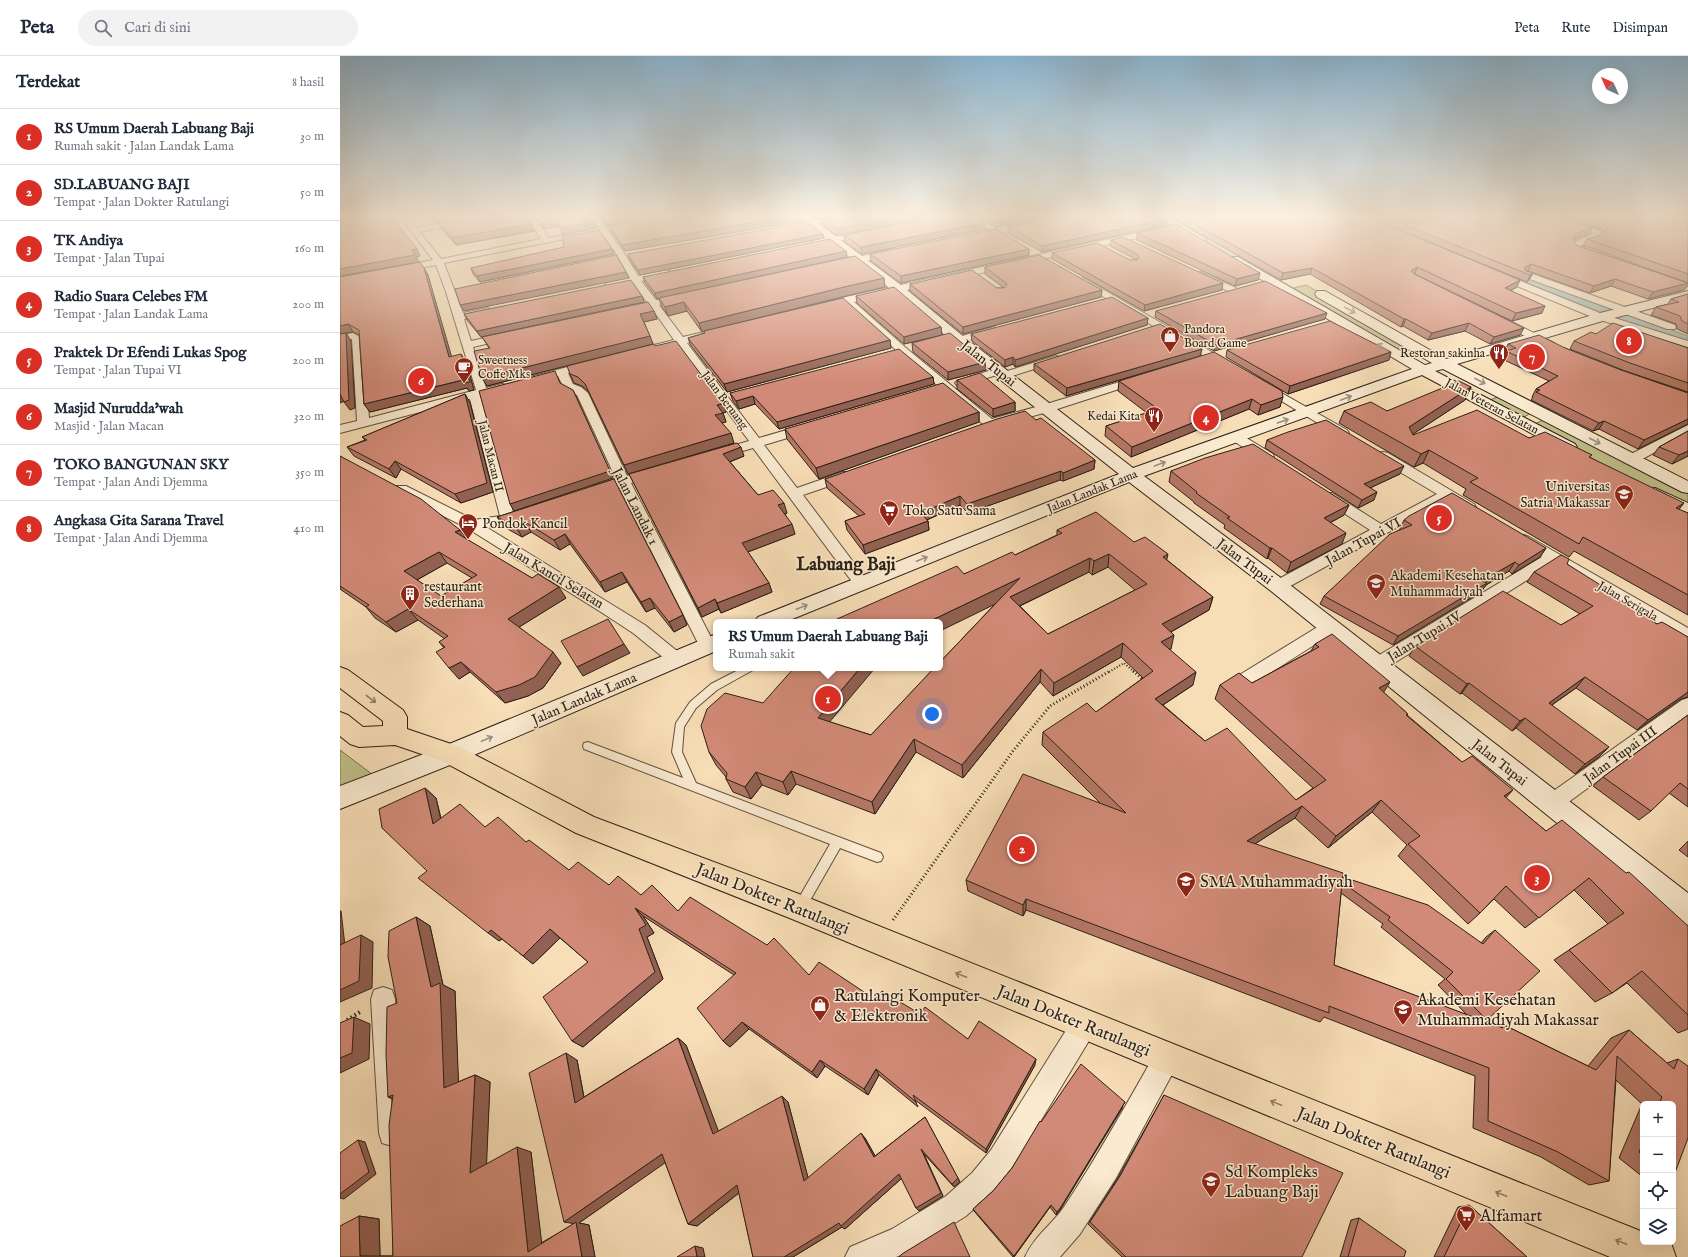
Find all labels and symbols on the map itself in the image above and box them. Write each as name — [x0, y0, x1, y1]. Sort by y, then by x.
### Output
north arrow — [1592, 68, 1628, 104]
one-way arrow — [1344, 306, 1356, 314]
place label: Pandora Board Game — [1184, 322, 1247, 351]
shop icon: Pandora Board Game — [1159, 325, 1181, 353]
pin: 8 — [1616, 326, 1642, 356]
street label: Jalan Tupai — [955, 335, 1020, 391]
one-way arrow — [1376, 342, 1388, 350]
restaurant icon: Restoran sakinha — [1488, 342, 1510, 370]
pin: 7 — [1519, 342, 1545, 372]
place label: Restoran sakinha — [1400, 346, 1486, 361]
place label: Sweetness Coffe Mks — [478, 353, 530, 382]
cafe icon: Sweetness Coffe Mks — [453, 356, 475, 384]
pin: 6 — [408, 366, 434, 396]
street label: Jalan Beruang — [696, 366, 752, 434]
street label: Jalan Veteran Selatan — [1440, 374, 1542, 439]
one-way arrow — [1473, 378, 1485, 386]
one-way arrow — [1339, 394, 1351, 402]
pin: 4 — [1193, 403, 1219, 433]
restaurant icon: Kedai Kita — [1143, 405, 1165, 433]
place label: Kedai Kita — [1087, 409, 1141, 424]
street label: Jalan Macan II — [473, 417, 507, 494]
one-way arrow — [1276, 417, 1289, 424]
one-way arrow — [1589, 437, 1601, 445]
one-way arrow — [1154, 460, 1166, 468]
street label: Jalan Landak 1 — [607, 463, 662, 548]
street label: Jalan Landak Lama — [1043, 466, 1141, 518]
place label: Universitas Satria Makassar — [1520, 478, 1610, 512]
school or university icon: Universitas Satria Makassar — [1613, 483, 1635, 511]
supermarket icon: Toko Satu Sama — [878, 499, 900, 527]
place label: Toko Satu Sama — [903, 502, 997, 520]
pin: 5 — [1426, 503, 1452, 533]
hotel icon: Pondok Kancil — [457, 512, 479, 540]
street label: Jalan Tupai VI — [1321, 514, 1404, 571]
place label: Pondok Kancil — [482, 515, 568, 533]
street label: Jalan Tupai — [1211, 534, 1276, 589]
street label: Jalan Kancil Selatan — [498, 538, 607, 613]
district label: Labuang Baji — [796, 554, 896, 577]
one-way arrow — [916, 554, 928, 562]
place label: Akademi Kesehatan Muhammadiyah — [1389, 567, 1505, 601]
school or university icon: Akademi Kesehatan Muhammadiyah — [1365, 572, 1387, 600]
street label: Jalan Serigala — [1593, 577, 1661, 626]
place label: restaurant Sederhana — [424, 578, 485, 612]
building icon: restaurant Sederhana — [399, 583, 421, 611]
one-way arrow — [795, 603, 807, 611]
street label: Jalan Tupai IV — [1382, 607, 1466, 667]
street label: Jalan Landak Lama — [527, 668, 640, 730]
pin: 1 — [815, 684, 841, 714]
one-way arrow — [366, 695, 377, 703]
your location — [922, 704, 942, 724]
street label: Jalan Tupai III — [1579, 722, 1661, 789]
street label: Jalan Tupai — [1466, 734, 1531, 790]
one-way arrow — [480, 735, 492, 742]
pin: 2 — [1009, 834, 1035, 864]
street label: Jalan Dokter Ratulangi — [691, 858, 853, 940]
pin: 3 — [1524, 863, 1550, 893]
school or university icon: SMA Muhammadiyah — [1175, 870, 1197, 898]
place label: SMA Muhammadiyah — [1200, 872, 1353, 893]
one-way arrow — [956, 970, 968, 978]
street label: Jalan Dokter Ratulangi — [992, 980, 1154, 1062]
place label: Ratulangi Komputer & Elektronik — [834, 986, 980, 1027]
place label: Akademi Kesehatan Muhammadiyah Makassar — [1416, 990, 1600, 1031]
shop icon: Ratulangi Komputer & Elektronik — [809, 994, 831, 1022]
school or university icon: Akademi Kesehatan Muhammadiyah Makassar — [1392, 998, 1414, 1026]
one-way arrow — [1271, 1098, 1283, 1106]
street label: Jalan Dokter Ratulangi — [1292, 1102, 1454, 1184]
place label: Sd Kompleks Labuang Baji — [1225, 1162, 1319, 1203]
school or university icon: Sd Kompleks Labuang Baji — [1200, 1170, 1222, 1198]
one-way arrow — [1495, 1189, 1507, 1197]
supermarket icon: Alfamart — [1455, 1204, 1477, 1232]
place label: Alfamart — [1479, 1206, 1542, 1227]
one-way arrow — [1616, 1238, 1628, 1246]

